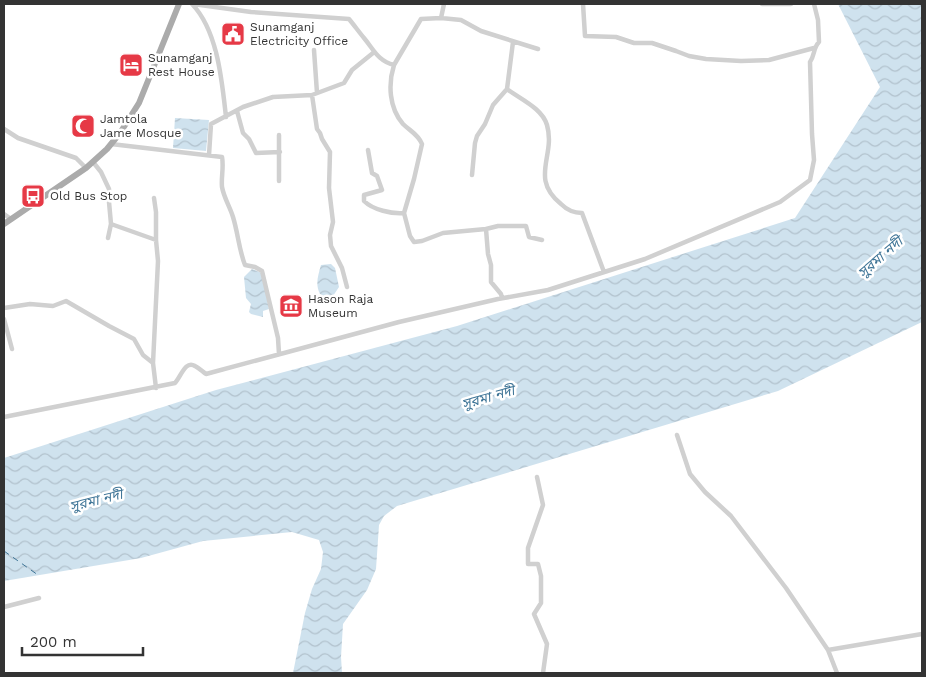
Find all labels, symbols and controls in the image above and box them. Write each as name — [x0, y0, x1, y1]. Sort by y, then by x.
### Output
place label: Sunamganj Electricity Office — [250, 20, 348, 48]
public building icon: Sunamganj Electricity Office — [220, 21, 246, 47]
place label: Sunamganj Rest House — [148, 51, 215, 79]
hotel icon: Sunamganj Rest House — [118, 52, 144, 78]
place label: Jamtola Jame Mosque — [100, 112, 181, 140]
mosque icon: Jamtola Jame Mosque — [70, 113, 96, 139]
bus stop icon: Old Bus Stop — [20, 183, 46, 209]
place label: Old Bus Stop — [50, 189, 127, 203]
water label: সুরমা নদী — [854, 231, 909, 281]
place label: Hason Raja Museum — [308, 292, 374, 320]
museum icon: Hason Raja Museum — [278, 293, 304, 319]
water label: সুরমা নদী — [460, 381, 520, 413]
water label: সুরমা নদী — [68, 485, 128, 515]
scale bar — [22, 624, 144, 656]
text: 200 m — [30, 633, 77, 651]

